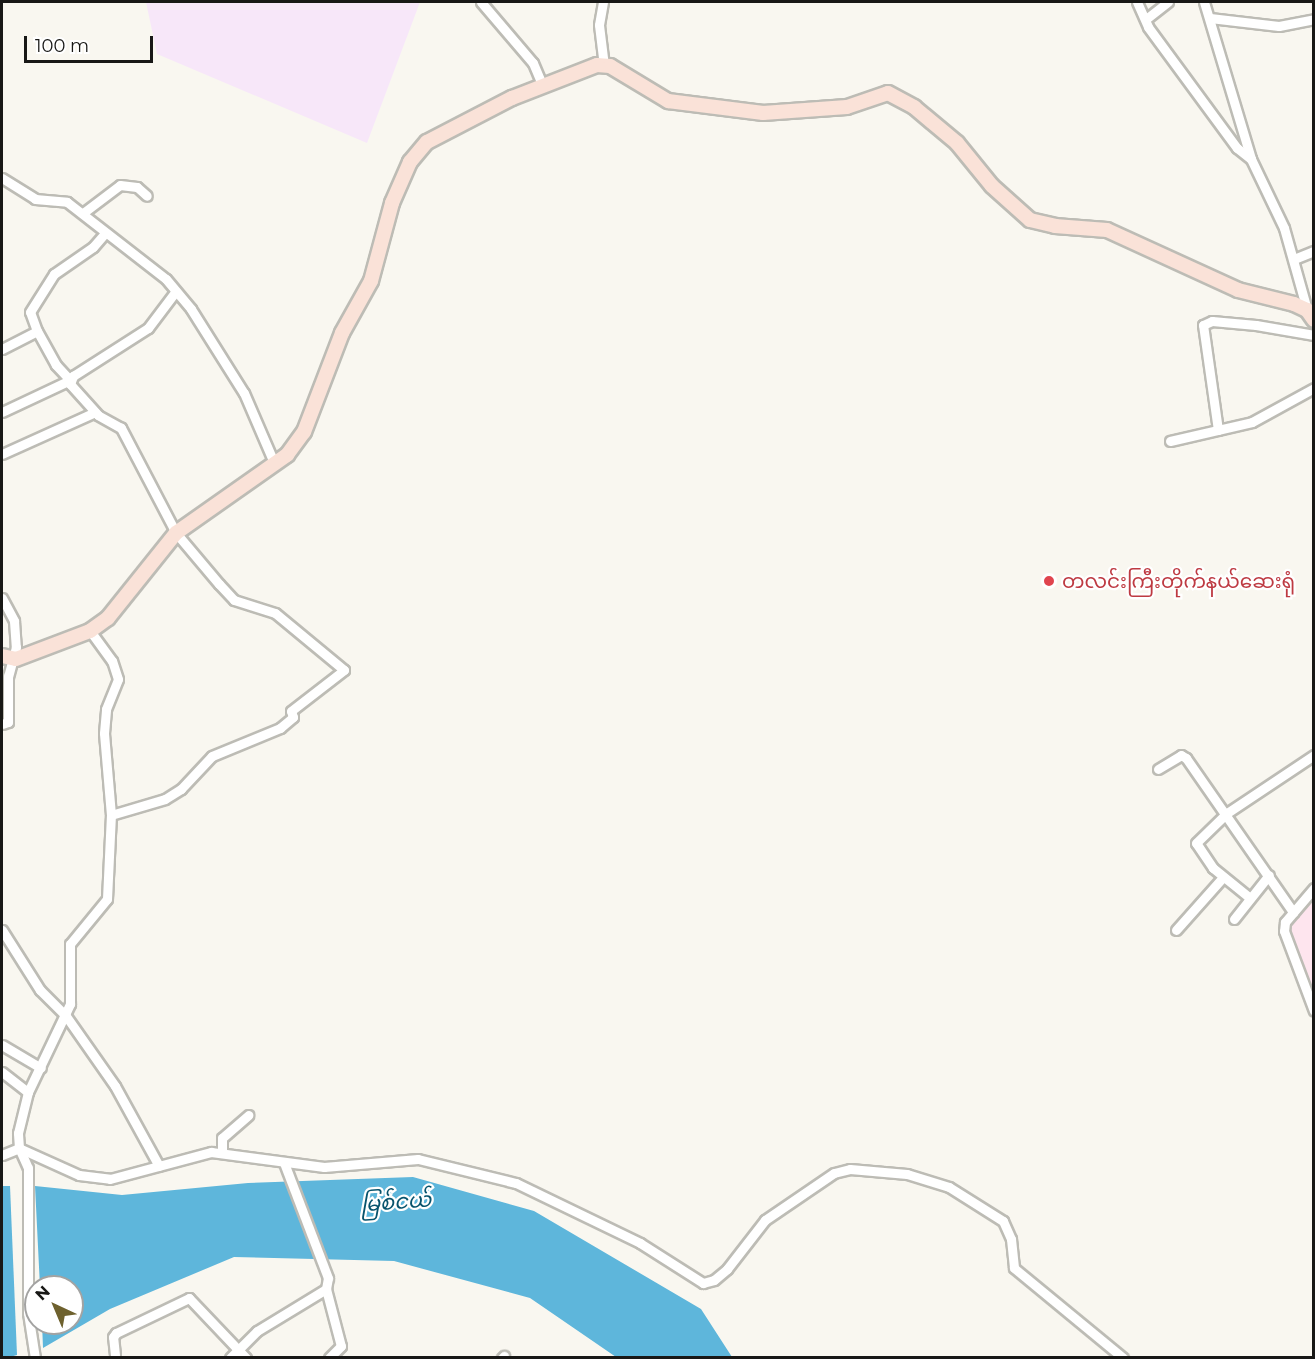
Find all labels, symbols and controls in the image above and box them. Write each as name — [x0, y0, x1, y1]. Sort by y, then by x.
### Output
scale bar — [27, 24, 156, 62]
text: 100 m — [35, 35, 89, 57]
place label: တလင်းကြီးတိုက်နယ်ဆေးရုံ — [1062, 569, 1295, 593]
marker: တလင်းကြီးတိုက်နယ်ဆေးရုံ — [1040, 572, 1058, 590]
water label: မြစ်ငယ် — [360, 1187, 432, 1217]
north arrow — [24, 1275, 84, 1335]
text: N — [31, 1282, 54, 1304]

